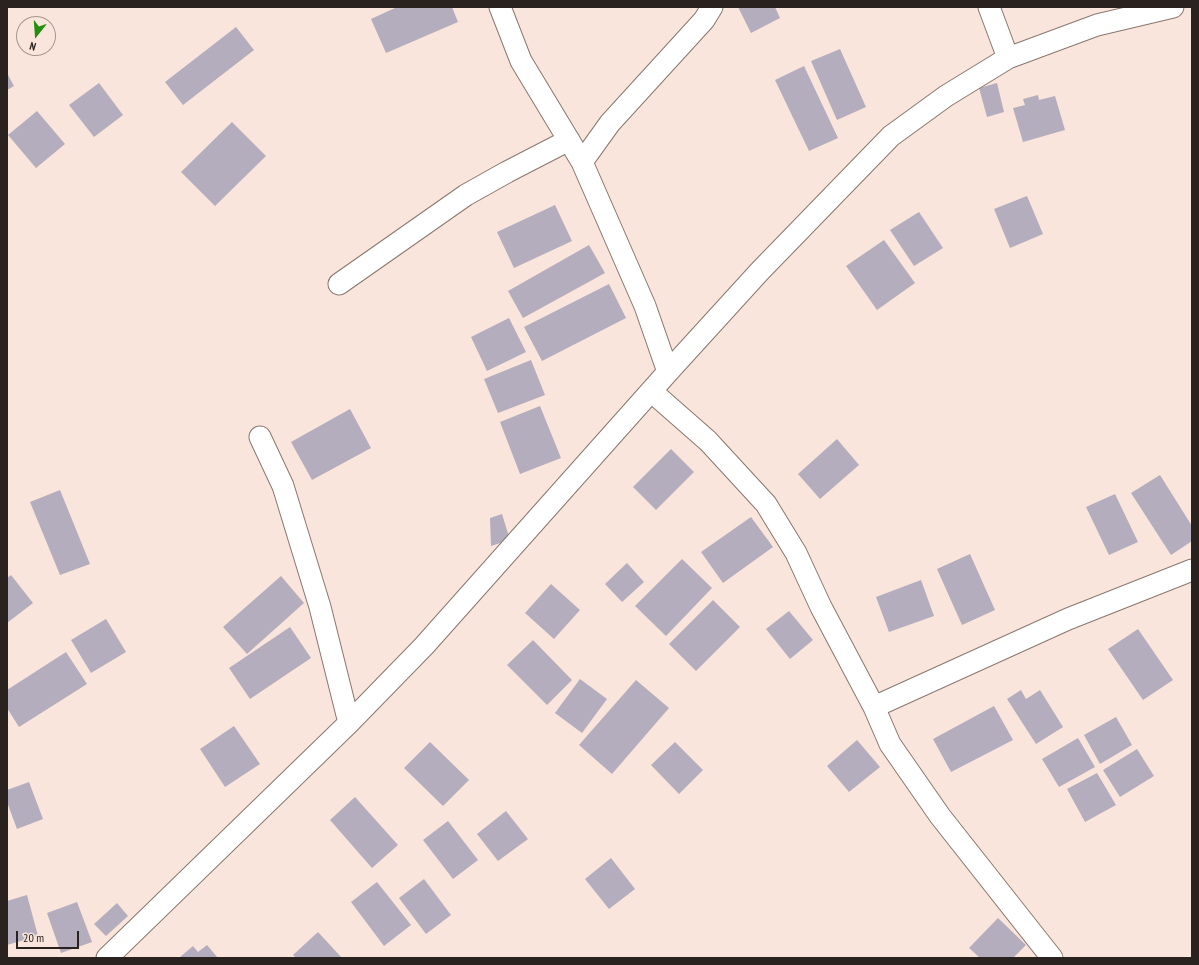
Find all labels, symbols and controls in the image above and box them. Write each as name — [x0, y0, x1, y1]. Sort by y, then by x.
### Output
north arrow — [16, 16, 56, 56]
text: N — [28, 39, 38, 54]
scale bar — [18, 923, 81, 949]
text: 20 m — [23, 930, 44, 945]

